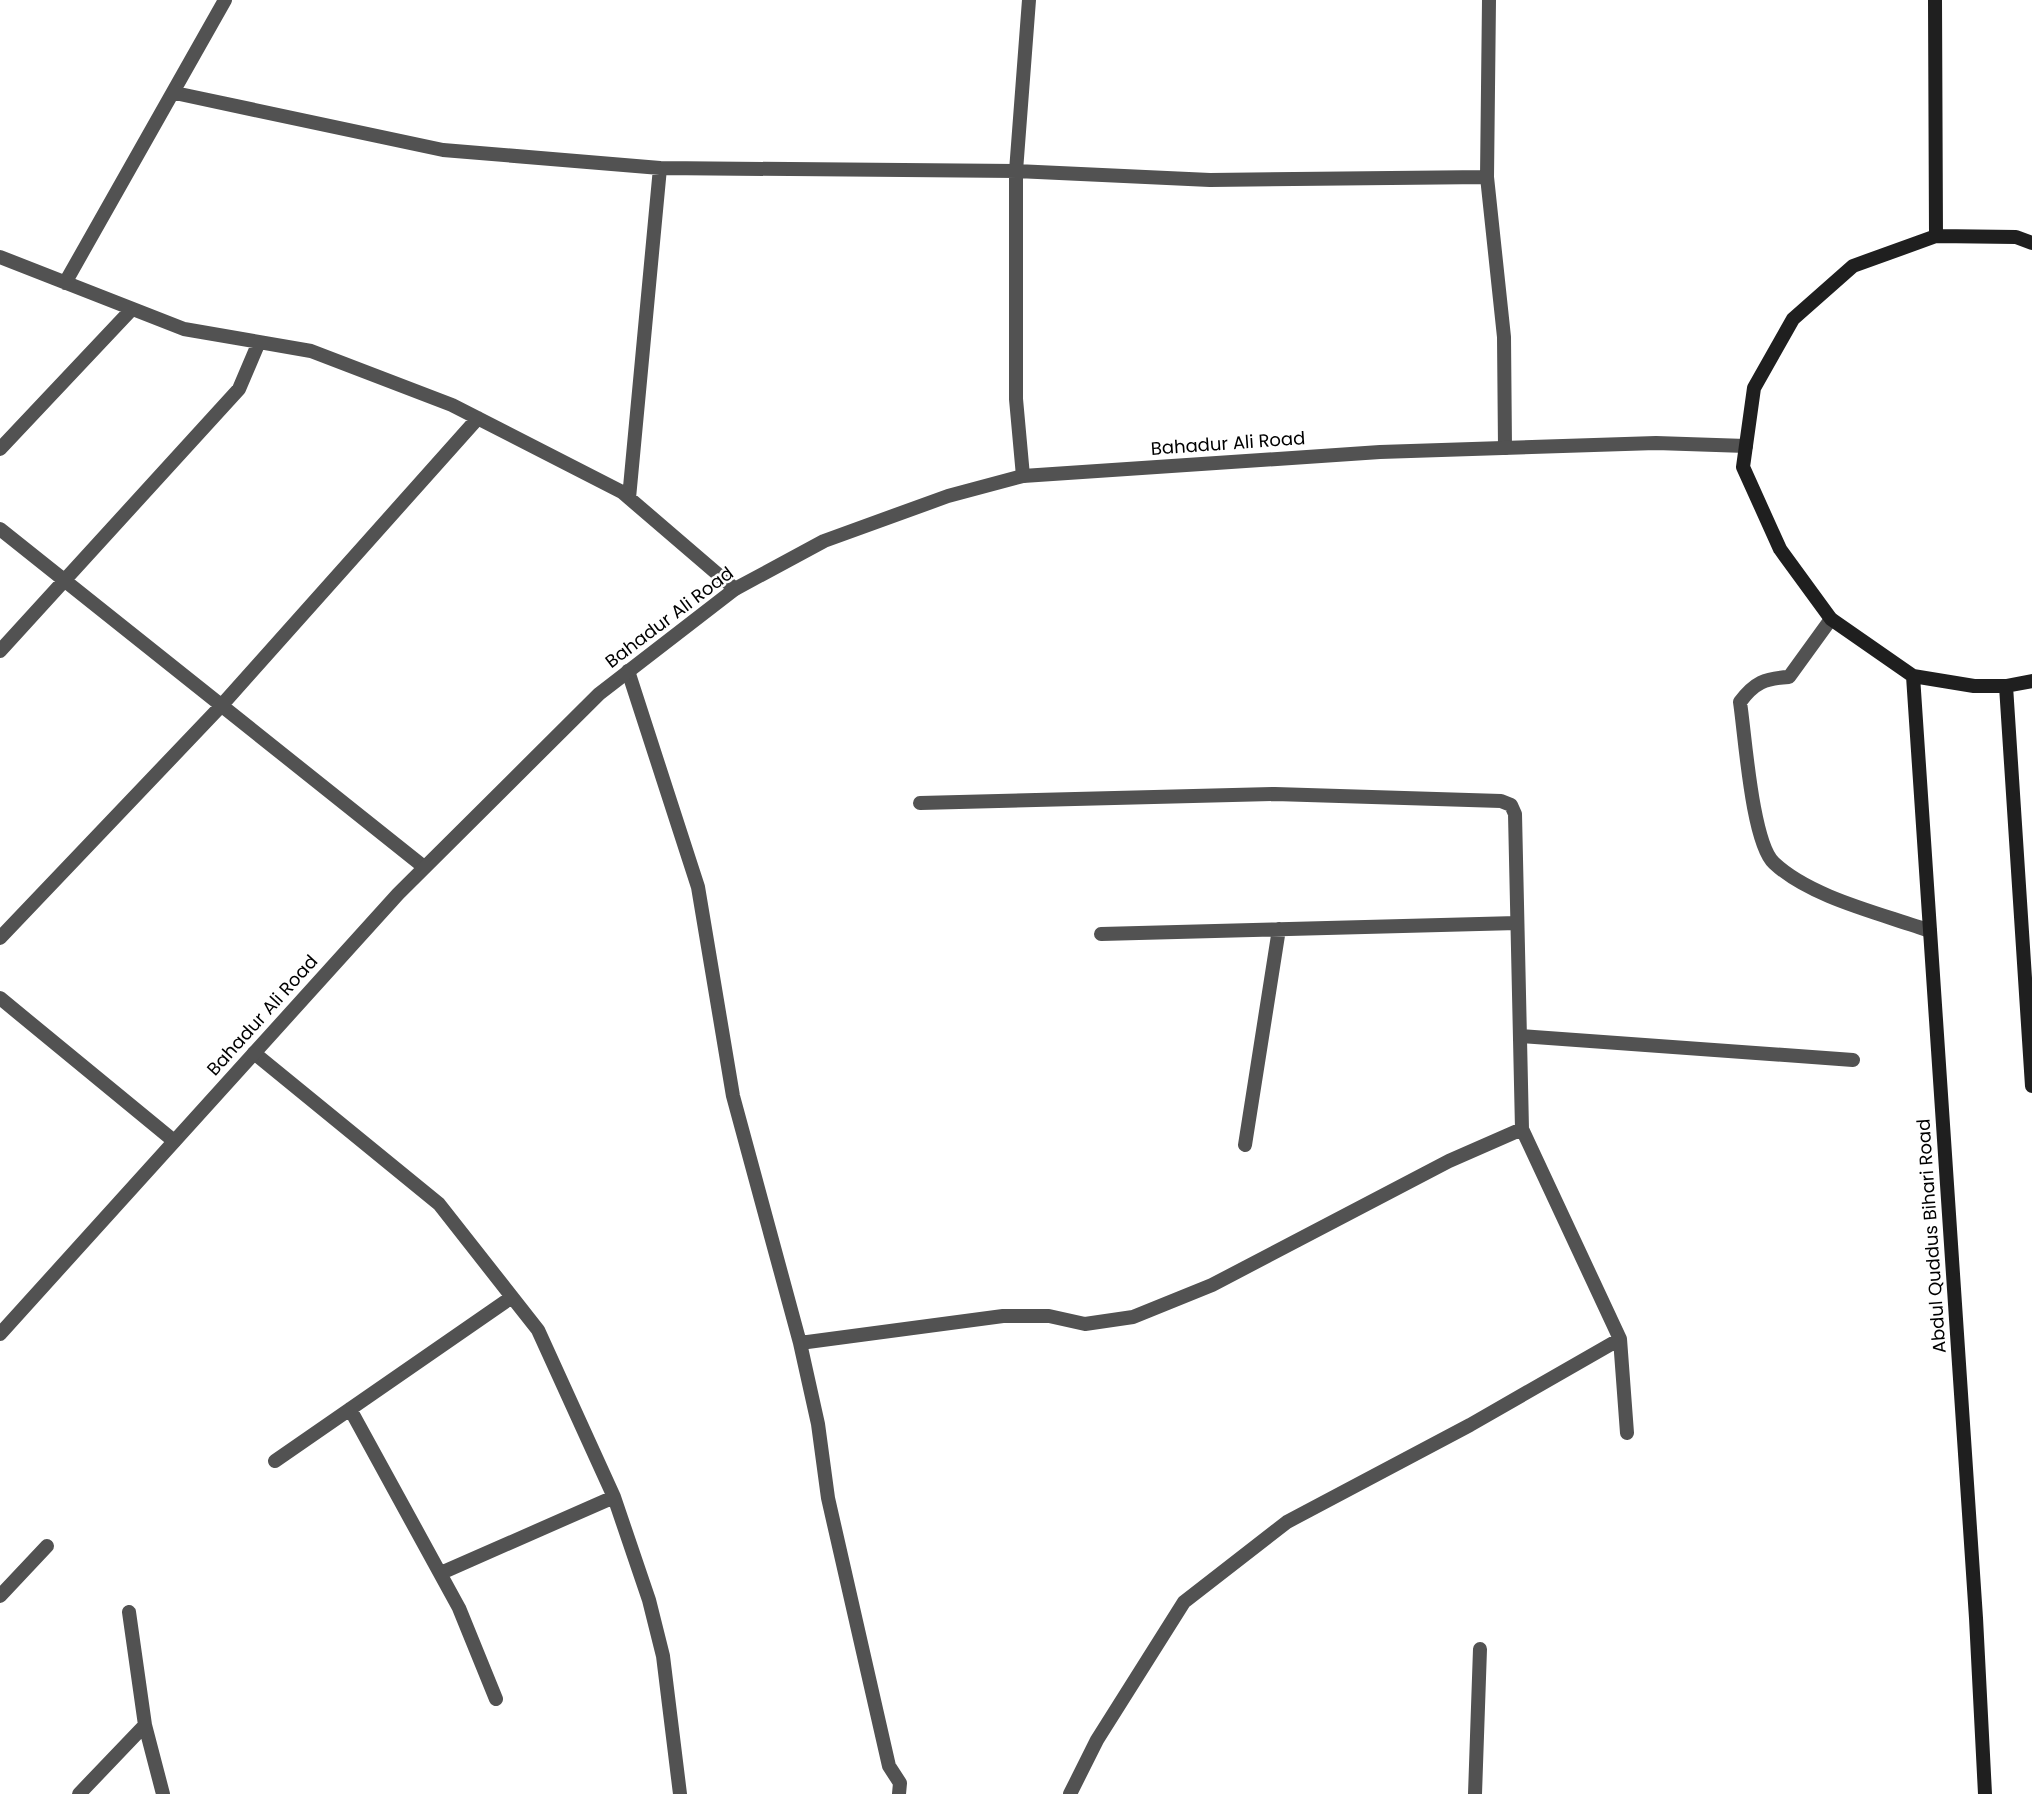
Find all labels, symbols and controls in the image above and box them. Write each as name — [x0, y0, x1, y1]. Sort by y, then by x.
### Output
street label: Bahadur Ali Road — [1150, 425, 1306, 461]
street label: Bahadur Ali Road — [600, 560, 738, 674]
street label: Bahadur Ali Road — [201, 949, 323, 1081]
street label: Abdul Quddus Bihari Road — [1910, 1118, 1952, 1354]

